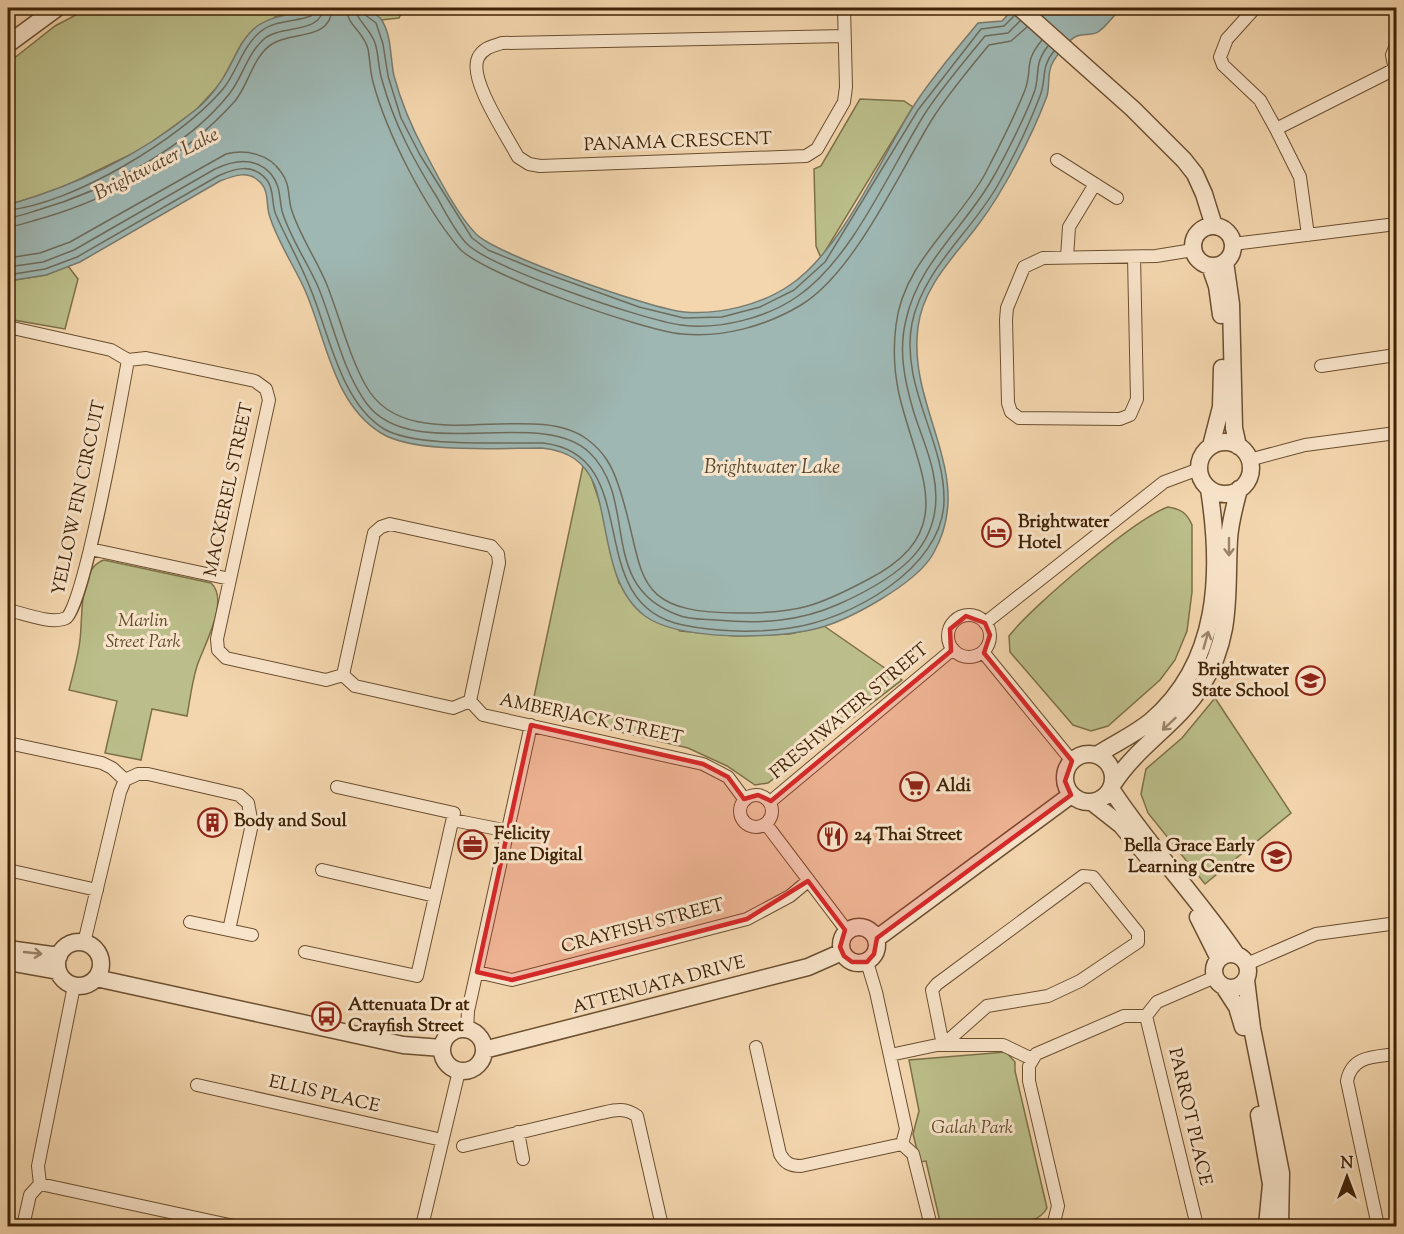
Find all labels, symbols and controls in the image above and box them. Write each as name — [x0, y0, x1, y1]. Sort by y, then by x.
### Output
water label: Brightwater Lake — [90, 121, 224, 209]
street label: PANAMA CRESCENT — [583, 127, 773, 159]
street label: YELLOW FIN CIRCUIT — [47, 398, 113, 598]
street label: MACKEREL STREET — [199, 400, 261, 580]
water label: Brightwater Lake — [704, 454, 840, 483]
place label: Brightwater Hotel — [1018, 510, 1110, 557]
hotel icon: Brightwater Hotel — [981, 517, 1013, 549]
one-way arrow — [1223, 536, 1235, 556]
park label: Marlin Street Park — [105, 609, 181, 656]
one-way arrow — [1201, 631, 1212, 650]
street label: FRESHWATER STREET — [765, 637, 935, 786]
place label: Brightwater State School — [1192, 658, 1290, 705]
school or university icon: Brightwater State School — [1294, 665, 1326, 697]
street label: AMBERJACK STREET — [497, 688, 686, 752]
one-way arrow — [1161, 717, 1176, 731]
supermarket icon: Aldi — [899, 771, 931, 803]
place label: Aldi — [936, 774, 972, 800]
building icon: Body and Soul — [197, 806, 229, 838]
place label: Body and Soul — [234, 809, 348, 835]
restaurant icon: 24 Thai Street — [817, 820, 849, 852]
place label: Felicity Jane Digital — [492, 822, 584, 869]
place label: 24 Thai Street — [854, 823, 963, 849]
office icon: Felicity Jane Digital — [457, 829, 489, 861]
place label: Bella Grace Early Learning Centre — [1124, 834, 1256, 881]
school or university icon: Bella Grace Early Learning Centre — [1260, 841, 1292, 873]
street label: CRAYFISH STREET — [559, 893, 728, 961]
one-way arrow — [23, 948, 42, 959]
street label: ATTENUATA DRIVE — [570, 950, 749, 1022]
place label: Attenuata Dr at Crayfish Street — [348, 993, 470, 1040]
bus stop icon: Attenuata Dr at Crayfish Street — [311, 1000, 343, 1032]
street label: PARROT PLACE — [1161, 1046, 1217, 1188]
street label: ELLIS PLACE — [266, 1070, 382, 1120]
park label: Galah Park — [931, 1116, 1013, 1142]
north arrow — [1317, 1147, 1377, 1207]
text: N — [1341, 1153, 1354, 1176]

